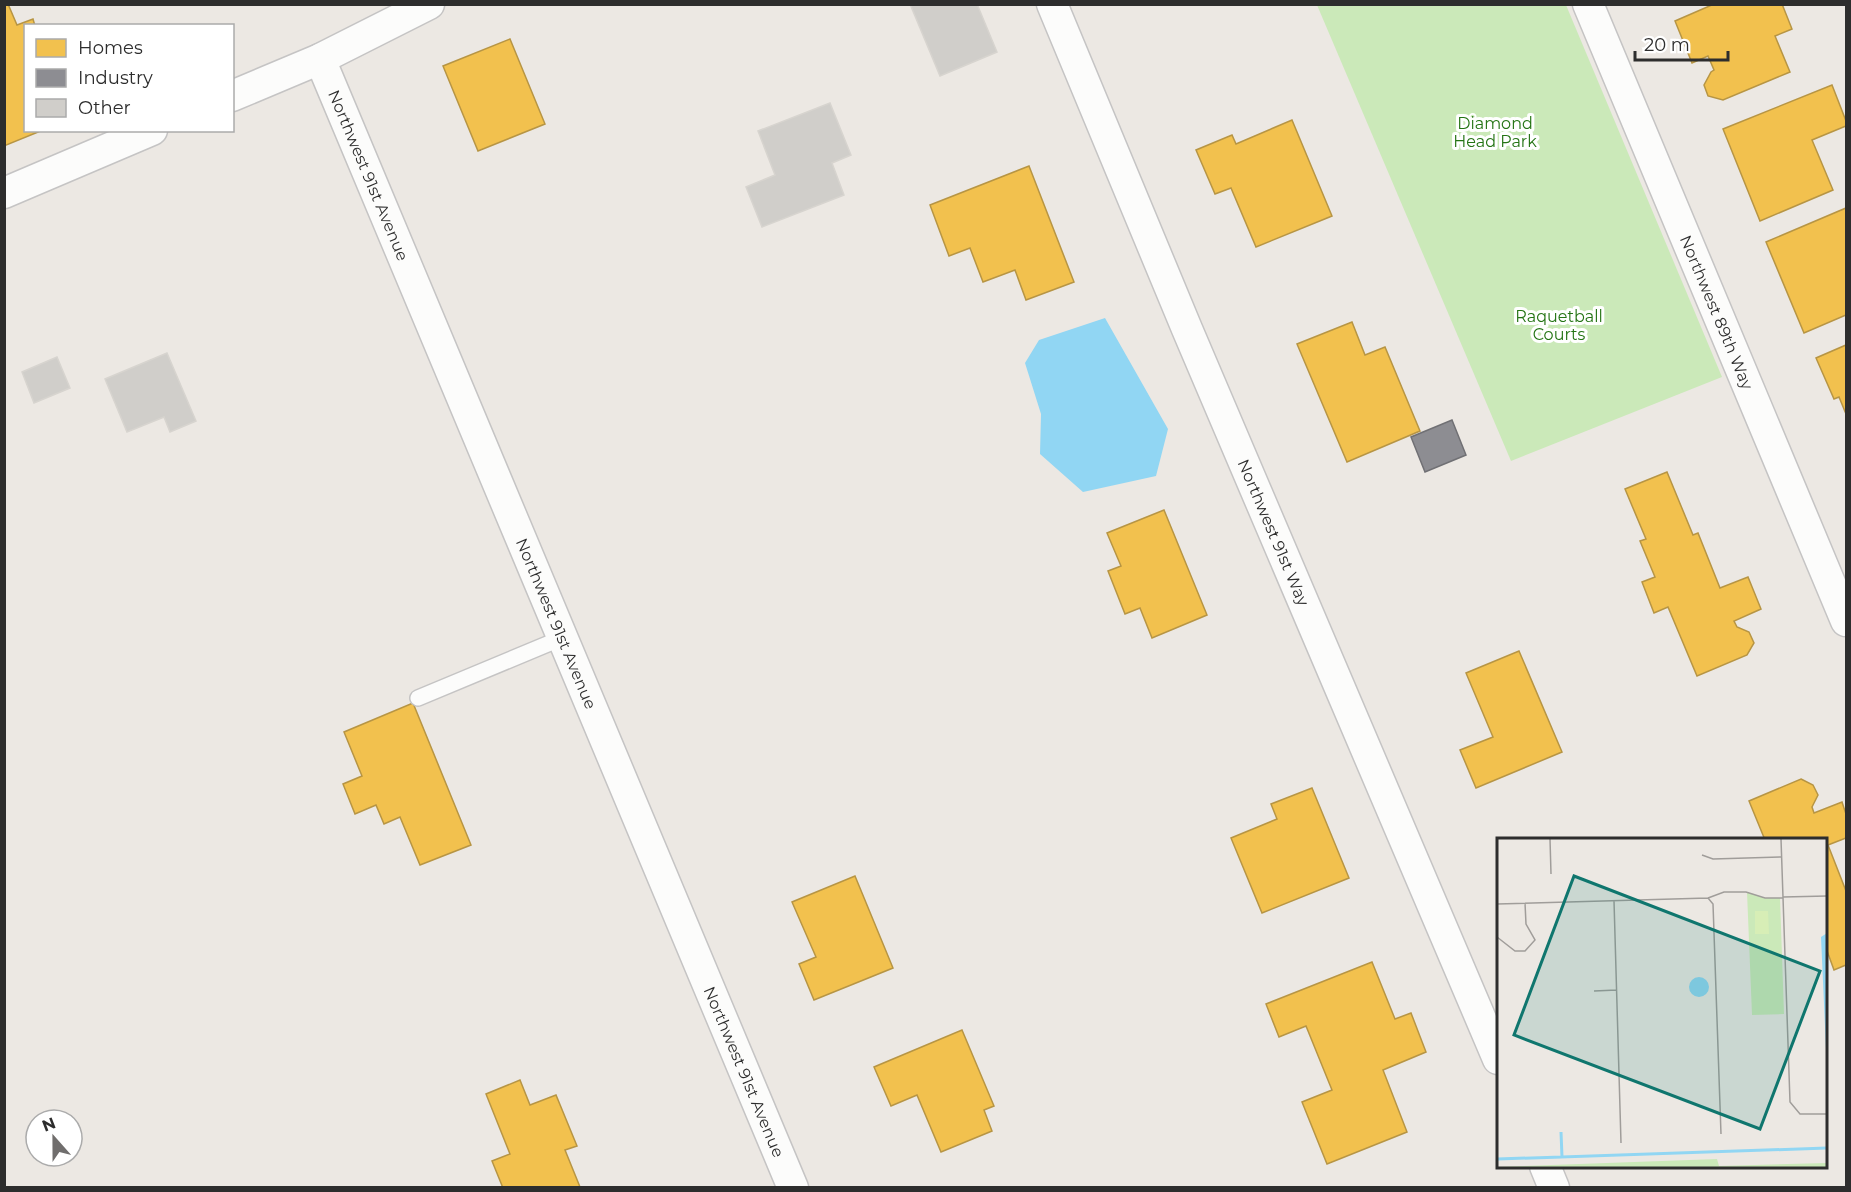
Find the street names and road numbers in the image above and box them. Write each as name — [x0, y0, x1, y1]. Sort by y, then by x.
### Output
street label: Northwest 91st Avenue — [324, 87, 412, 264]
street label: Northwest 89th Way — [1676, 232, 1757, 393]
street label: Northwest 91st Way — [1234, 456, 1313, 609]
street label: Northwest 91st Avenue — [512, 535, 600, 712]
street label: Northwest 91st Avenue — [700, 984, 788, 1160]

